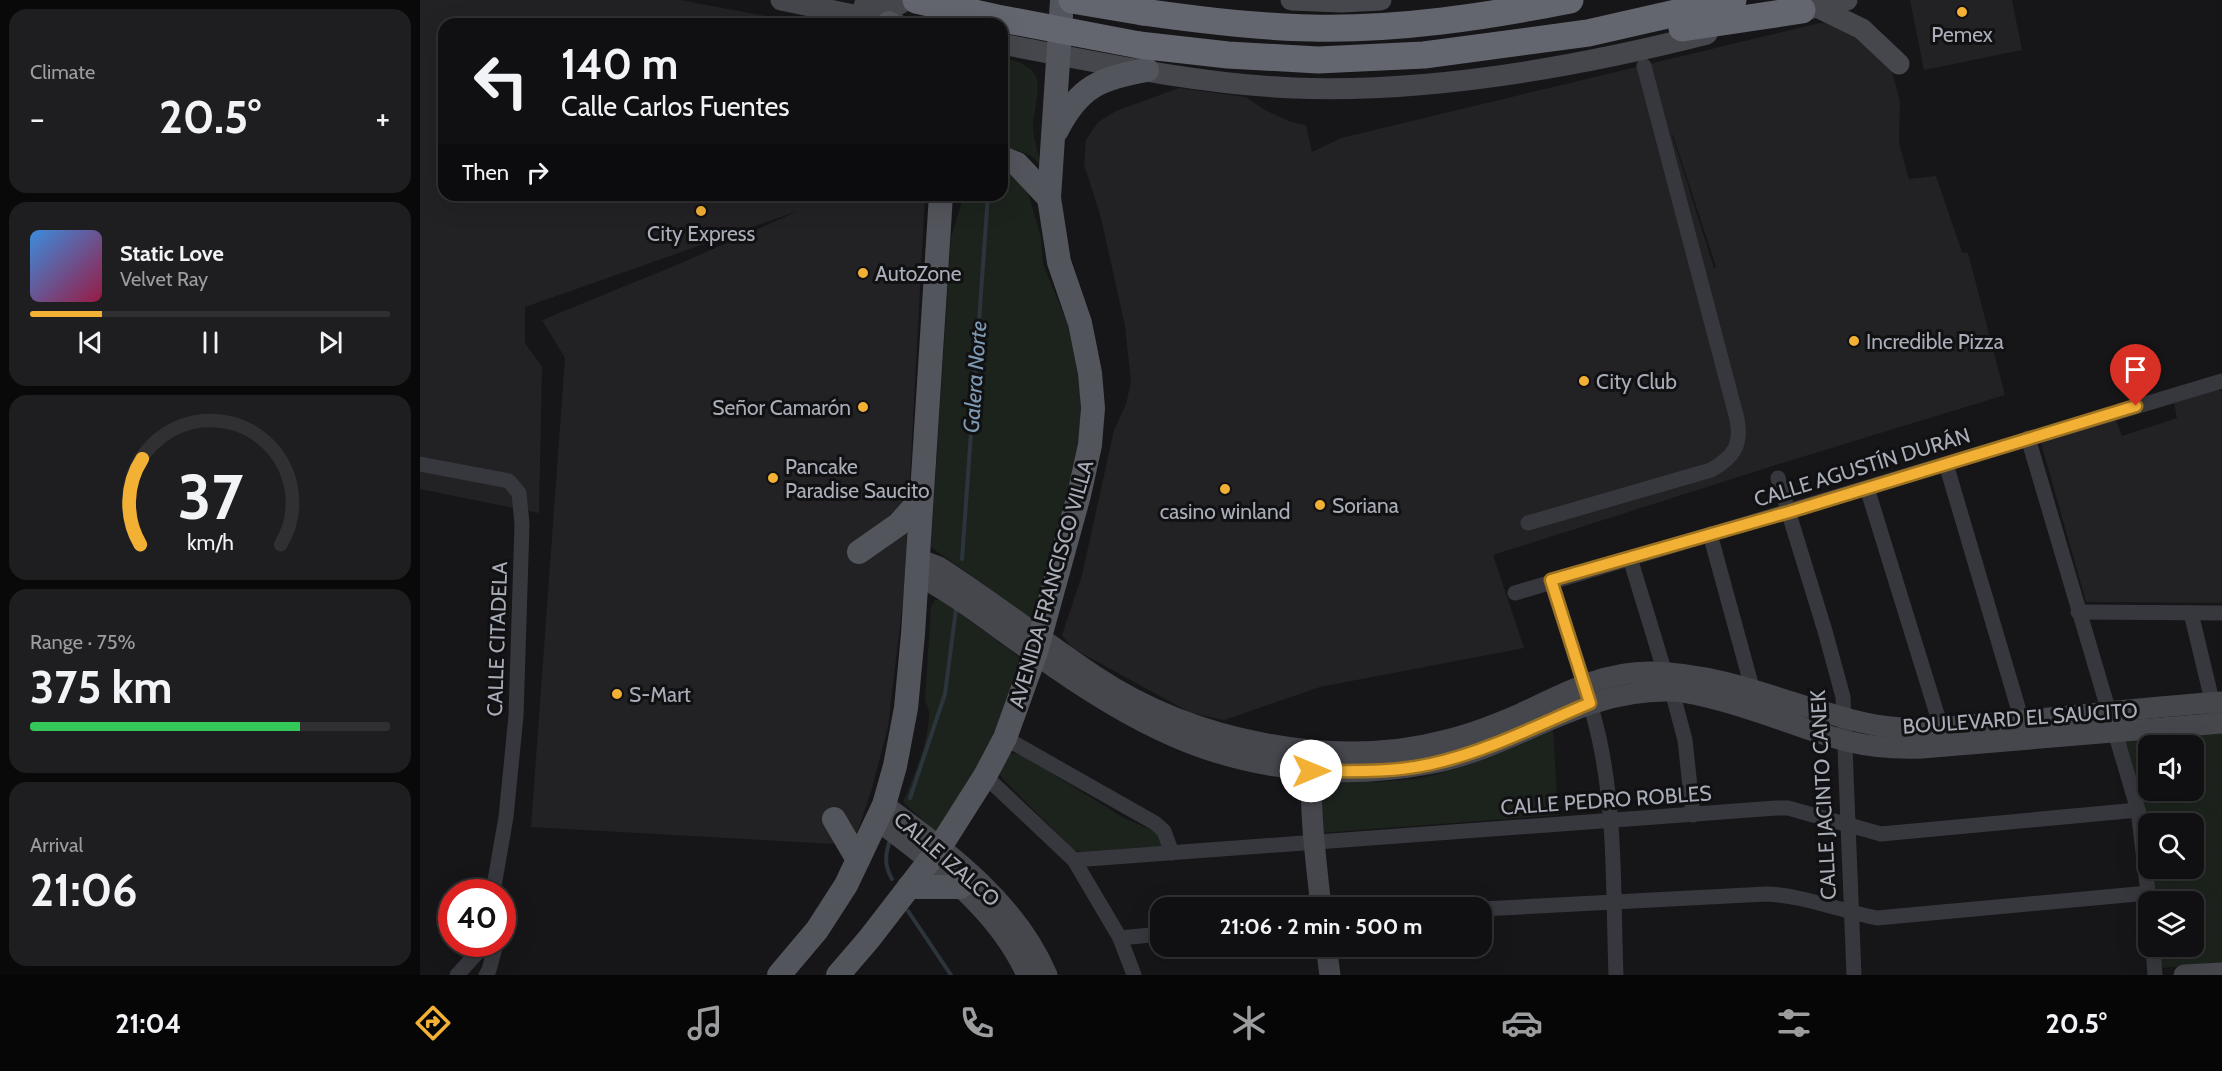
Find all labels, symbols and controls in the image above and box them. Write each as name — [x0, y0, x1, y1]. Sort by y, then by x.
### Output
marker: Pemex — [1955, 5, 1969, 19]
place label: Pemex — [1931, 22, 1993, 47]
text: 140 m — [561, 38, 678, 90]
icon: left — [462, 42, 540, 120]
text: Climate — [30, 60, 95, 84]
text: 20.5° — [159, 90, 261, 144]
text: Calle Carlos Fuentes — [561, 90, 789, 123]
text: − — [30, 98, 45, 138]
text: + — [375, 98, 390, 138]
icon: right — [521, 156, 554, 189]
text: Then — [462, 159, 509, 186]
marker: City Express — [694, 204, 708, 218]
place label: City Express — [647, 221, 755, 246]
text: Static Love — [120, 240, 224, 267]
place label: AutoZone — [875, 261, 962, 286]
marker: AutoZone — [856, 266, 870, 280]
text: Velvet Ray — [120, 267, 208, 291]
water label: Galera Norte — [958, 320, 992, 434]
icon: previous — [74, 326, 107, 359]
icon: pause — [194, 326, 227, 359]
icon: next — [314, 326, 347, 359]
place label: Incredible Pizza — [1866, 329, 2004, 354]
marker: Incredible Pizza — [1847, 334, 1861, 348]
pin — [2110, 344, 2161, 406]
icon: arrive — [2119, 353, 2152, 386]
place label: City Club — [1596, 369, 1677, 394]
marker: City Club — [1577, 374, 1591, 388]
place label: Señor Camarón — [712, 395, 851, 420]
marker: Señor Camarón — [856, 400, 870, 414]
street label: CALLE AGUSTÍN DURÁN — [1751, 422, 1973, 512]
place label: Pancake Paradise Saucito — [785, 454, 930, 503]
street label: AVENIDA FRANCISCO VILLA — [1004, 457, 1098, 711]
text: 37 — [177, 459, 243, 535]
marker: Pancake Paradise Saucito — [766, 471, 780, 485]
marker: casino winland — [1218, 482, 1232, 496]
place label: Soriana — [1332, 493, 1399, 518]
marker: Soriana — [1313, 498, 1327, 512]
place label: casino winland — [1160, 499, 1290, 524]
text: km/h — [187, 529, 233, 555]
street label: CALLE CITADELA — [482, 561, 512, 717]
text: Range · 75% — [30, 630, 136, 654]
text: 375 km — [30, 660, 172, 714]
place label: S-Mart — [629, 682, 691, 707]
marker: S-Mart — [610, 687, 624, 701]
street label: CALLE JACINTO CANEK — [1805, 689, 1841, 901]
street label: BOULEVARD EL SAUCITO — [1902, 697, 2138, 739]
map controls — [2138, 735, 2204, 957]
button: sound — [2138, 735, 2204, 801]
position arrow — [1279, 739, 1343, 803]
street label: CALLE PEDRO ROBLES — [1500, 780, 1712, 820]
street label: CALLE IZALCO — [889, 806, 1005, 912]
button: search — [2138, 813, 2204, 879]
text: Arrival — [30, 833, 83, 857]
text: 21:06 — [30, 863, 137, 917]
speed limit sign: 40 — [438, 879, 516, 957]
button: layers — [2138, 891, 2204, 957]
text: 21:06 · 2 min · 500 m — [1220, 913, 1422, 940]
icon: directions — [412, 1002, 454, 1044]
icon: music — [684, 1002, 726, 1044]
icon: phone — [956, 1002, 998, 1044]
icon: climate — [1228, 1002, 1270, 1044]
icon: car — [1501, 1002, 1543, 1044]
icon: filters — [1773, 1002, 1815, 1044]
text: 21:04 — [115, 1007, 181, 1040]
text: 20.5° — [2045, 1007, 2107, 1040]

